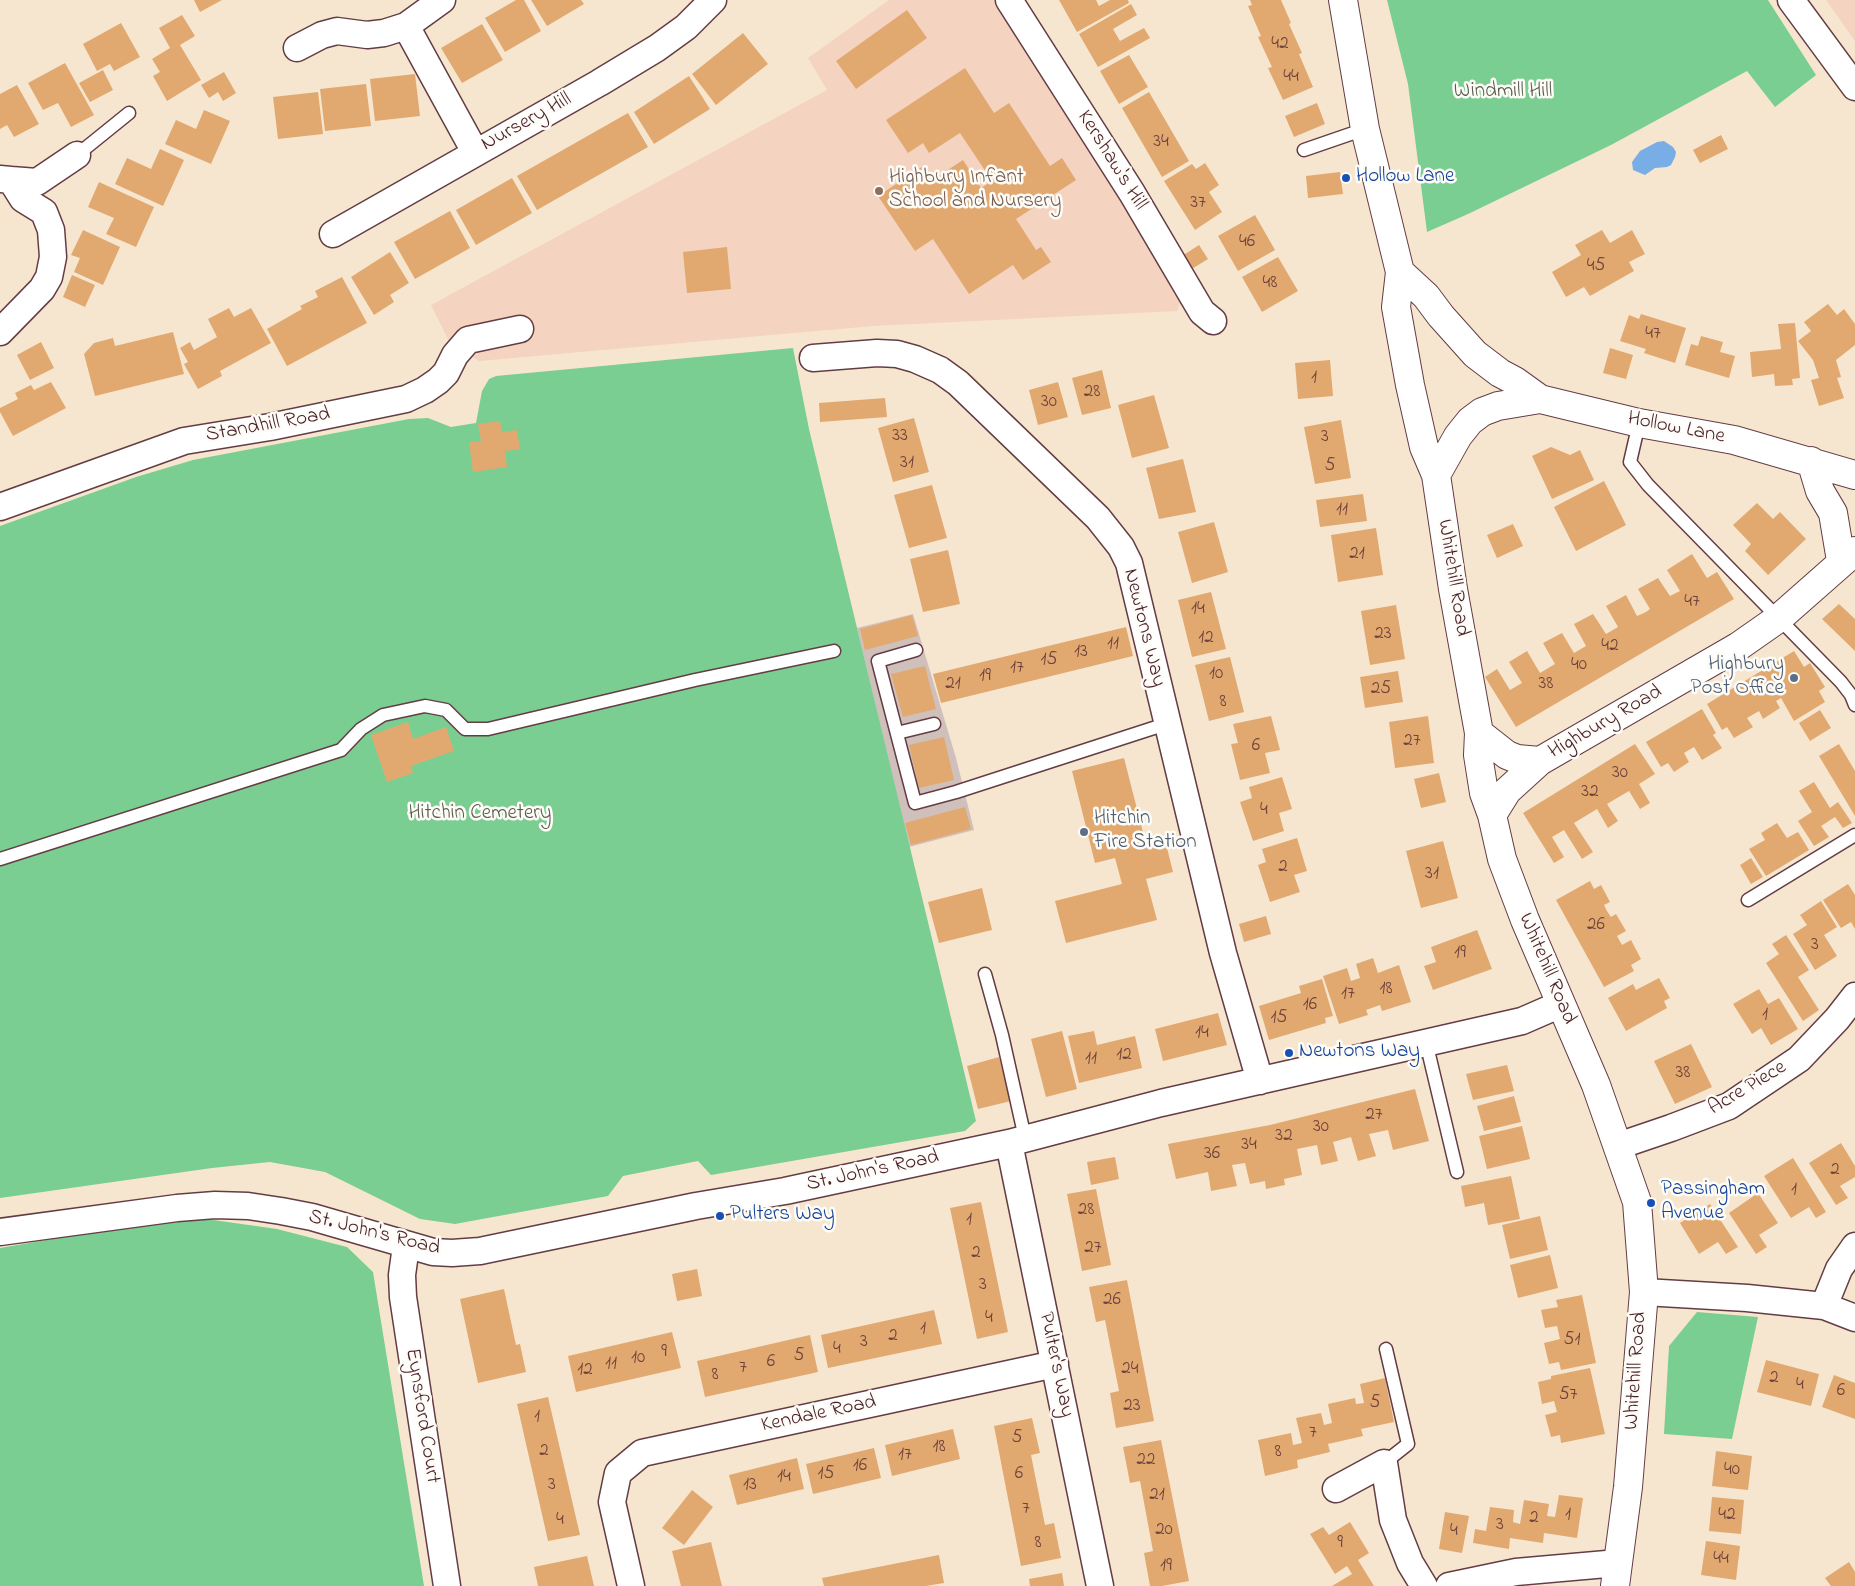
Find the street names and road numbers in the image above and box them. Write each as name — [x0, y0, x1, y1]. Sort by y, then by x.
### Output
street label: Nursery Hill — [478, 88, 576, 158]
street label: Kershaw's Hill — [1070, 106, 1152, 216]
street label: Standhill Road — [204, 403, 332, 449]
street label: Hollow Lane — [1625, 407, 1727, 451]
street label: Whitehill Road — [1430, 518, 1474, 638]
street label: Newtons Way — [1116, 566, 1170, 690]
street label: Highbury Road — [1545, 680, 1667, 766]
street label: Whitehill Road — [1511, 910, 1581, 1028]
street label: Acre Piece — [1705, 1056, 1791, 1122]
street label: St. John's Road — [804, 1146, 942, 1198]
street label: St. John's Road — [306, 1205, 442, 1263]
street label: Pulter's Way — [1032, 1310, 1078, 1420]
street label: Whitehill Road — [1620, 1311, 1654, 1431]
street label: Eynsford Court — [398, 1347, 444, 1485]
street label: Kendale Road — [759, 1391, 879, 1439]

